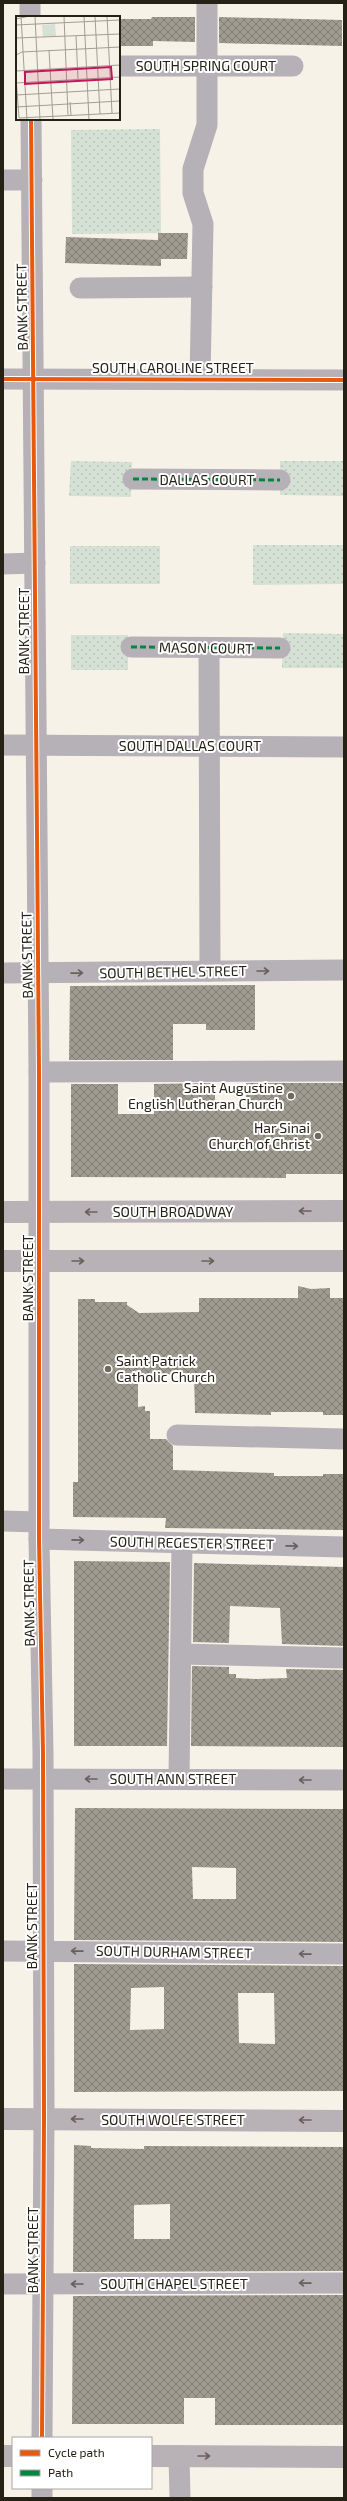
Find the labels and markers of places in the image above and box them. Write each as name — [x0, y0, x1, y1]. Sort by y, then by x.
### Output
place label: Saint Augustine English Lutheran Church — [128, 1079, 283, 1112]
marker: Saint Augustine English Lutheran Church — [286, 1091, 296, 1101]
place label: Har Sinai Church of Christ — [209, 1119, 310, 1152]
marker: Har Sinai Church of Christ — [313, 1131, 323, 1141]
place label: Saint Patrick Catholic Church — [116, 1352, 215, 1385]
marker: Saint Patrick Catholic Church — [103, 1364, 113, 1374]

